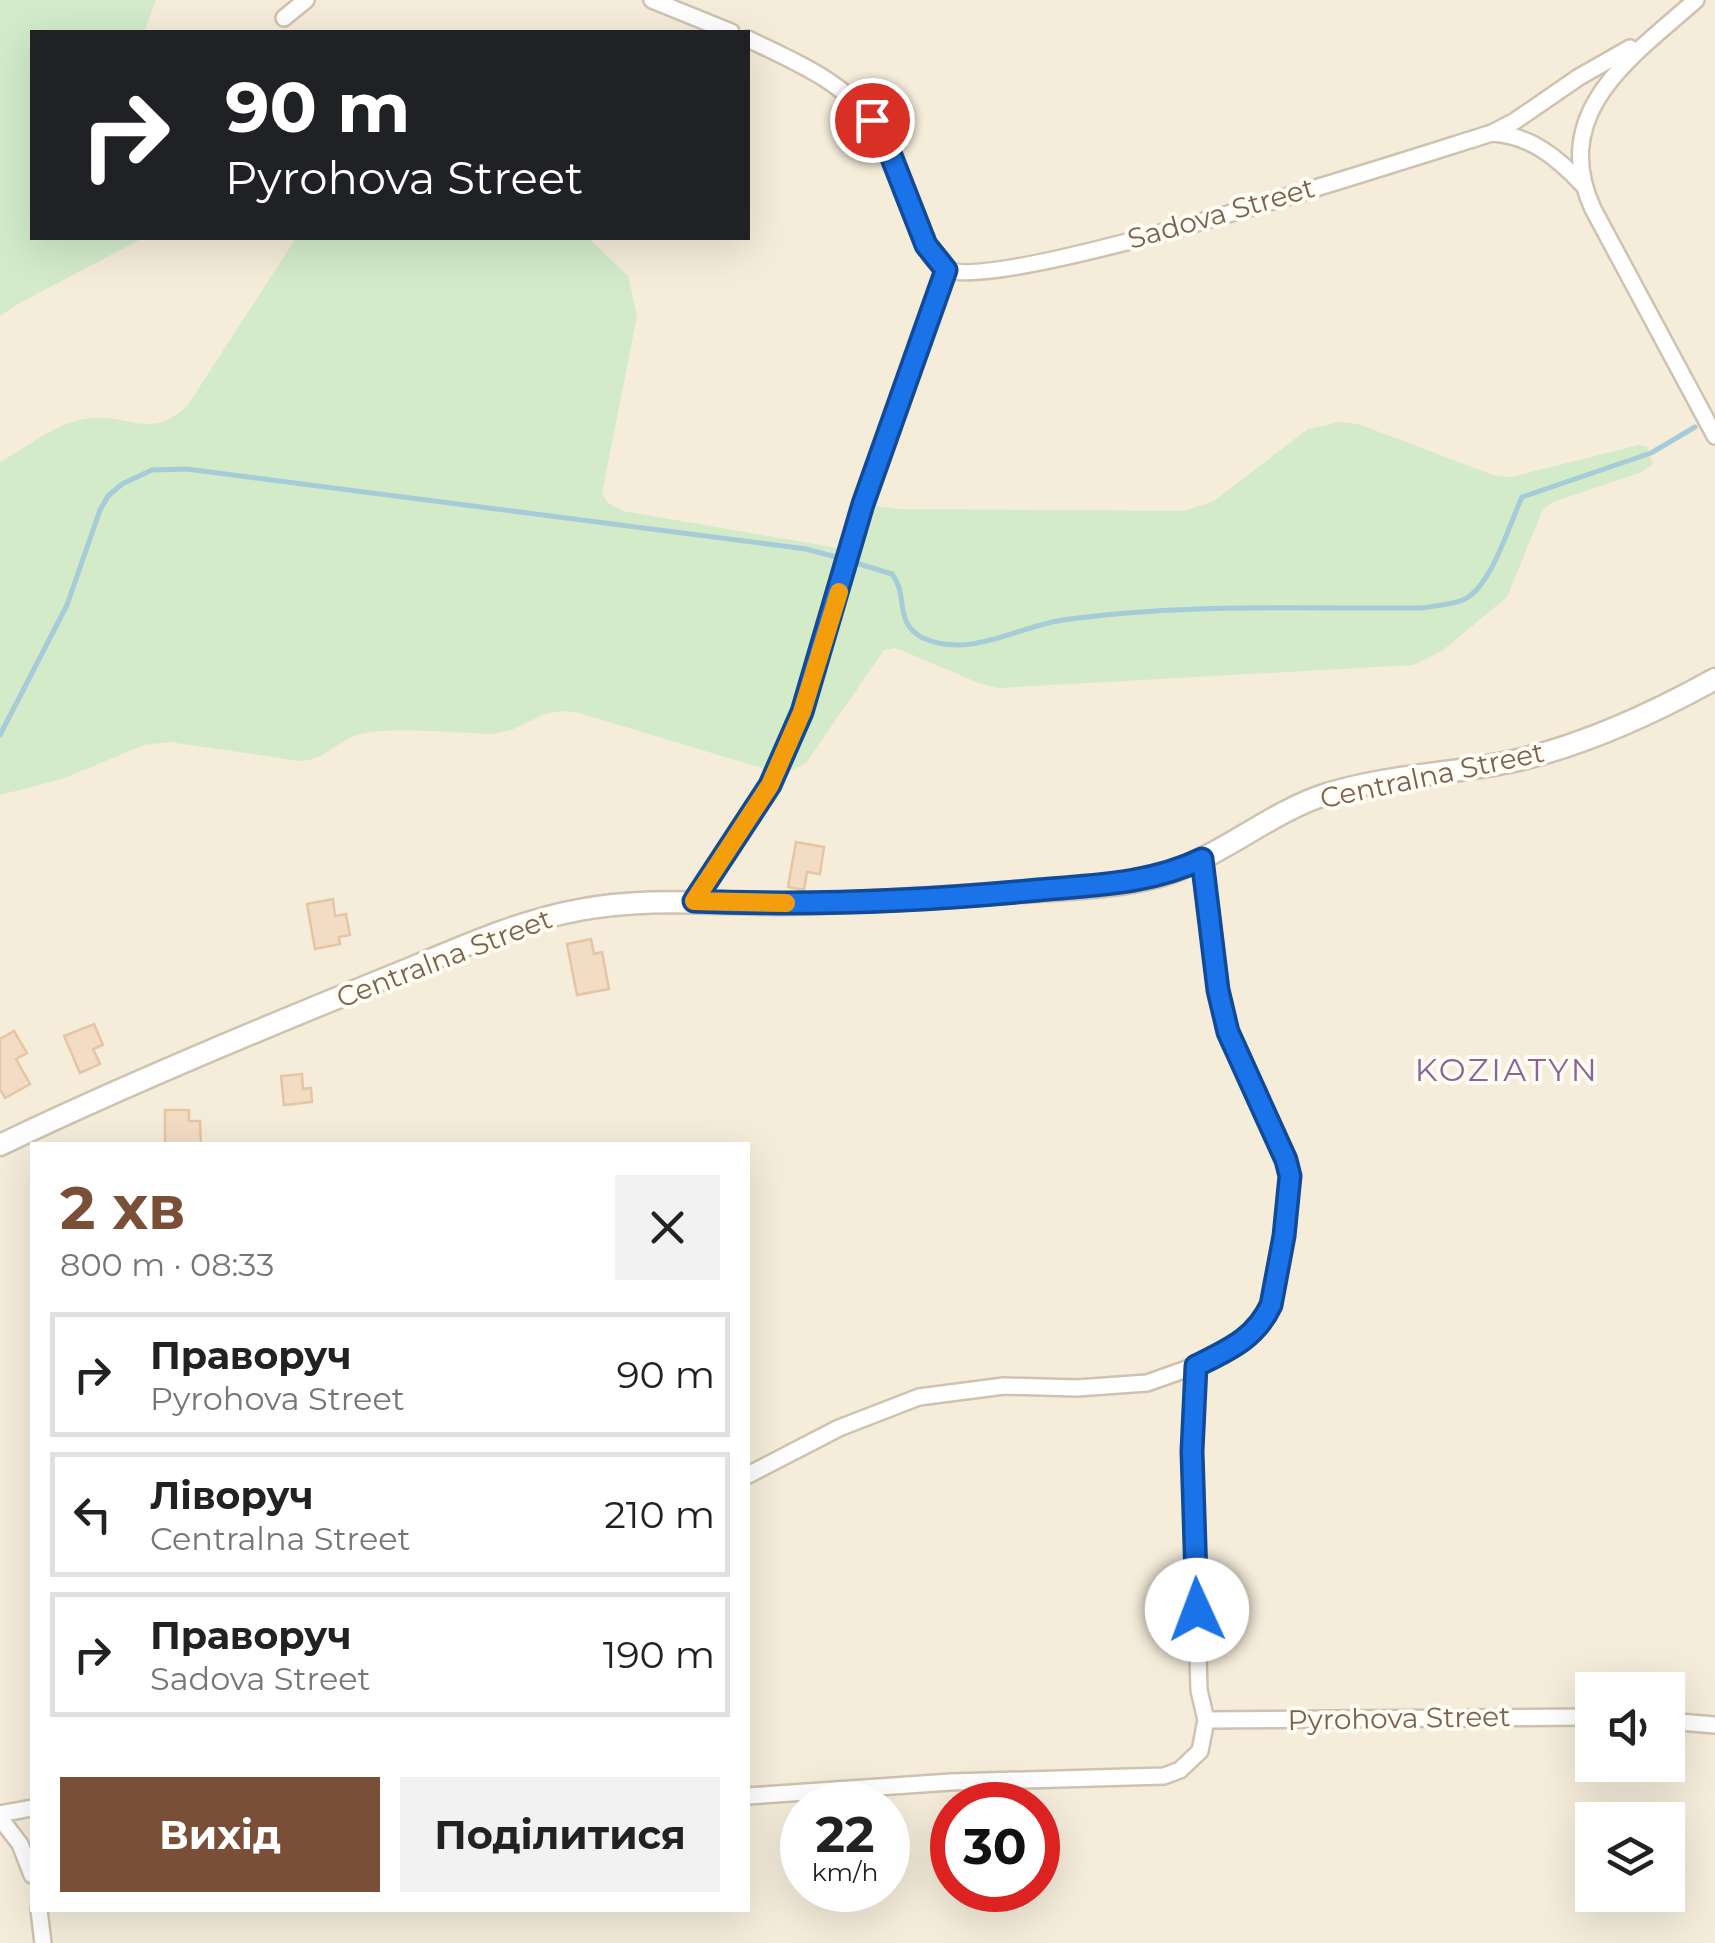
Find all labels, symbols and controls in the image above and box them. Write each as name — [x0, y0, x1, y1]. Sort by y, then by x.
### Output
text: 90 m — [225, 64, 410, 150]
icon: right — [60, 70, 190, 200]
pin — [830, 78, 915, 163]
icon: arrive — [845, 93, 900, 148]
text: Pyrohova Street — [225, 150, 583, 205]
street label: Sadova Street — [1124, 170, 1318, 256]
street label: Centralna Street — [1317, 735, 1547, 815]
street label: Centralna Street — [331, 901, 557, 1015]
district label: KOZIATYN — [1415, 1050, 1599, 1089]
text: 2 хв — [60, 1171, 185, 1244]
button: close — [615, 1175, 720, 1280]
text: 800 m · 08:33 — [60, 1245, 274, 1284]
text: Праворуч — [150, 1332, 352, 1379]
icon: right — [65, 1347, 120, 1402]
text: 90 m — [616, 1351, 715, 1398]
text: Pyrohova Street — [150, 1379, 405, 1418]
text: Ліворуч — [150, 1472, 314, 1519]
icon: left — [65, 1487, 120, 1542]
text: 210 m — [604, 1491, 715, 1538]
text: Centralna Street — [150, 1519, 411, 1558]
position arrow — [1145, 1558, 1249, 1662]
text: Праворуч — [150, 1612, 352, 1659]
icon: right — [65, 1627, 120, 1682]
text: 190 m — [603, 1631, 715, 1678]
text: Sadova Street — [150, 1659, 371, 1698]
map controls — [1575, 1672, 1685, 1912]
button: sound — [1575, 1672, 1685, 1782]
street label: Pyrohova Street — [1287, 1699, 1511, 1737]
button: Вихід — [60, 1777, 380, 1892]
button: Поділитися — [400, 1777, 720, 1892]
speed limit sign: 30 — [930, 1782, 1060, 1912]
button: layers — [1575, 1802, 1685, 1912]
text: 22 — [816, 1804, 875, 1865]
text: km/h — [812, 1857, 878, 1887]

